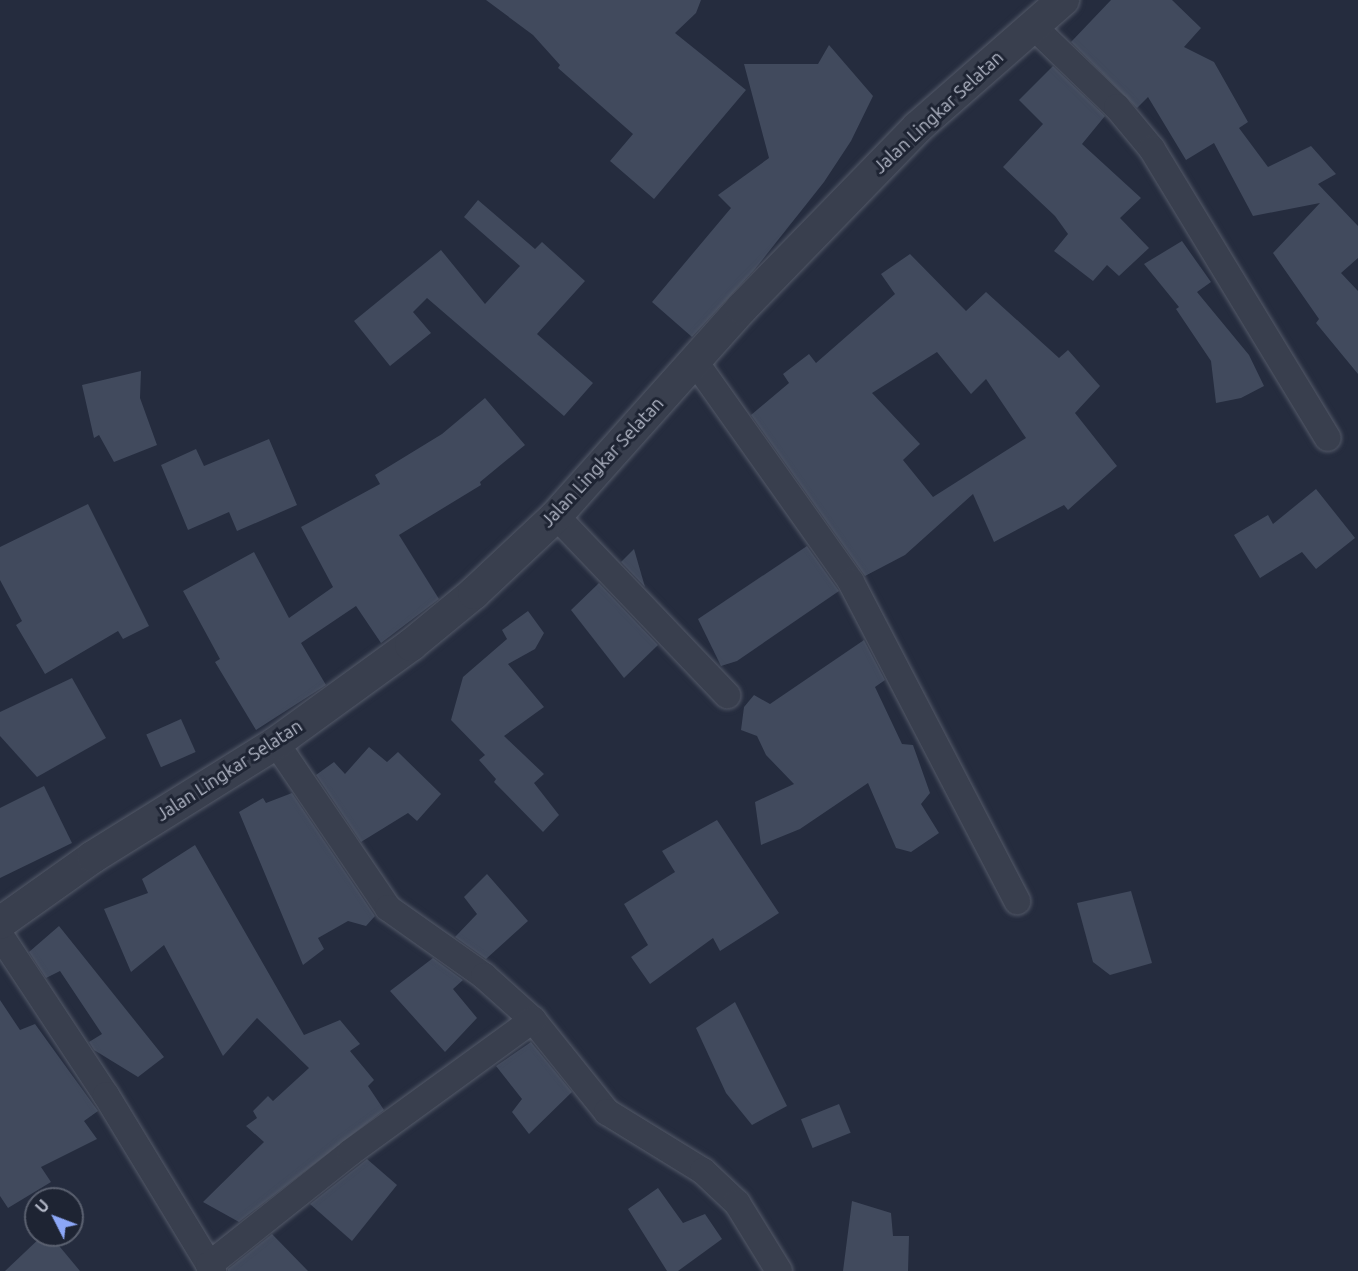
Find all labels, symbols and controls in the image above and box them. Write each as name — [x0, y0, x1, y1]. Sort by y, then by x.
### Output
street label: Jalan Lingkar Selatan — [869, 46, 1007, 178]
street label: Jalan Lingkar Selatan — [536, 393, 668, 531]
street label: Jalan Lingkar Selatan — [152, 715, 306, 825]
north arrow — [24, 1187, 84, 1247]
text: U — [32, 1196, 53, 1216]

